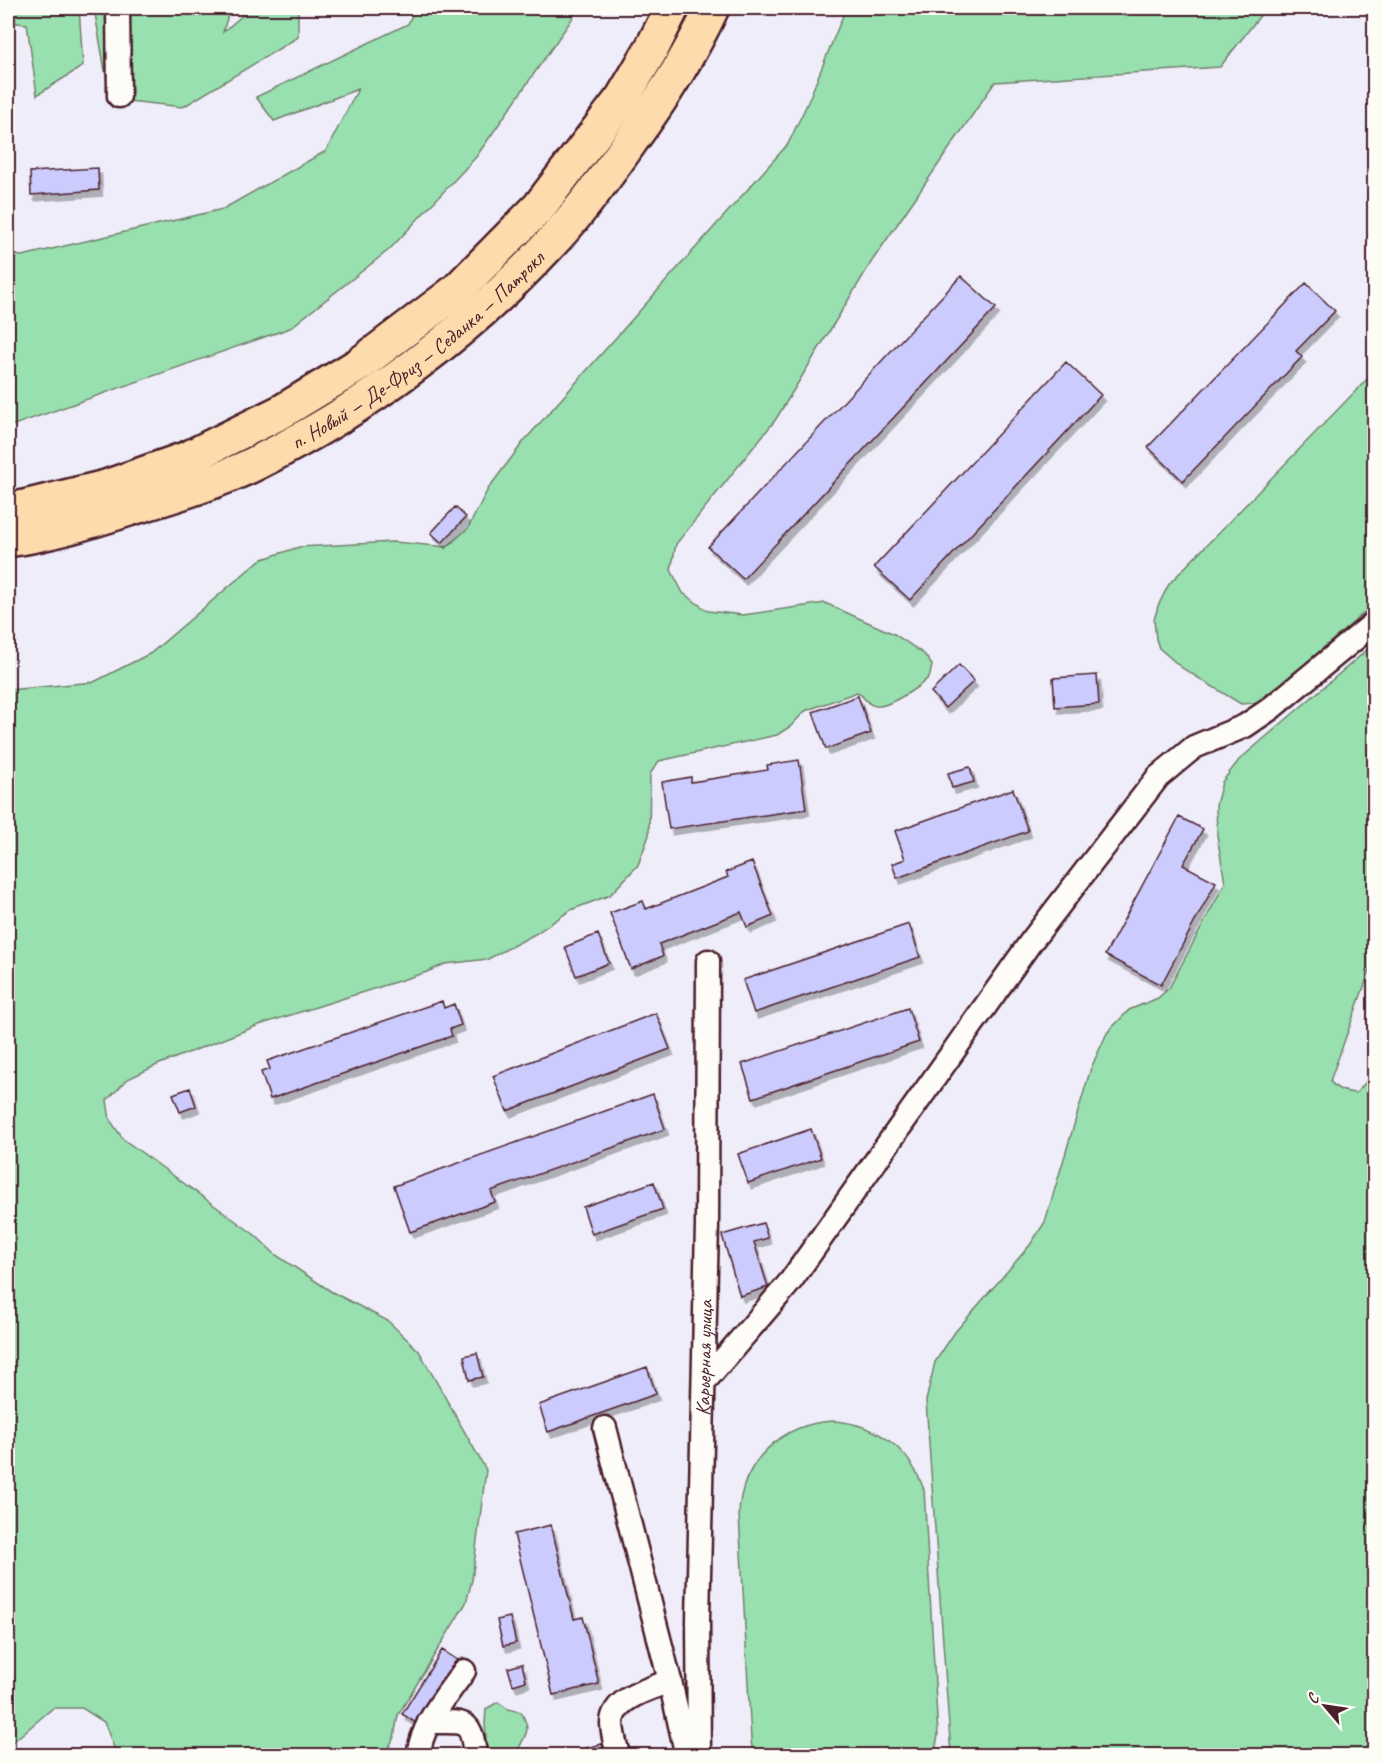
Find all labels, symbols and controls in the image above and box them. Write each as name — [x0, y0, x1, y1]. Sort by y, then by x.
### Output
street label: п. Новый — Де-Фриз — Седанка — Патрокл — [286, 244, 550, 455]
street label: Карьерная улица — [690, 1298, 718, 1416]
north arrow — [1295, 1676, 1355, 1736]
text: С — [1302, 1689, 1324, 1707]

